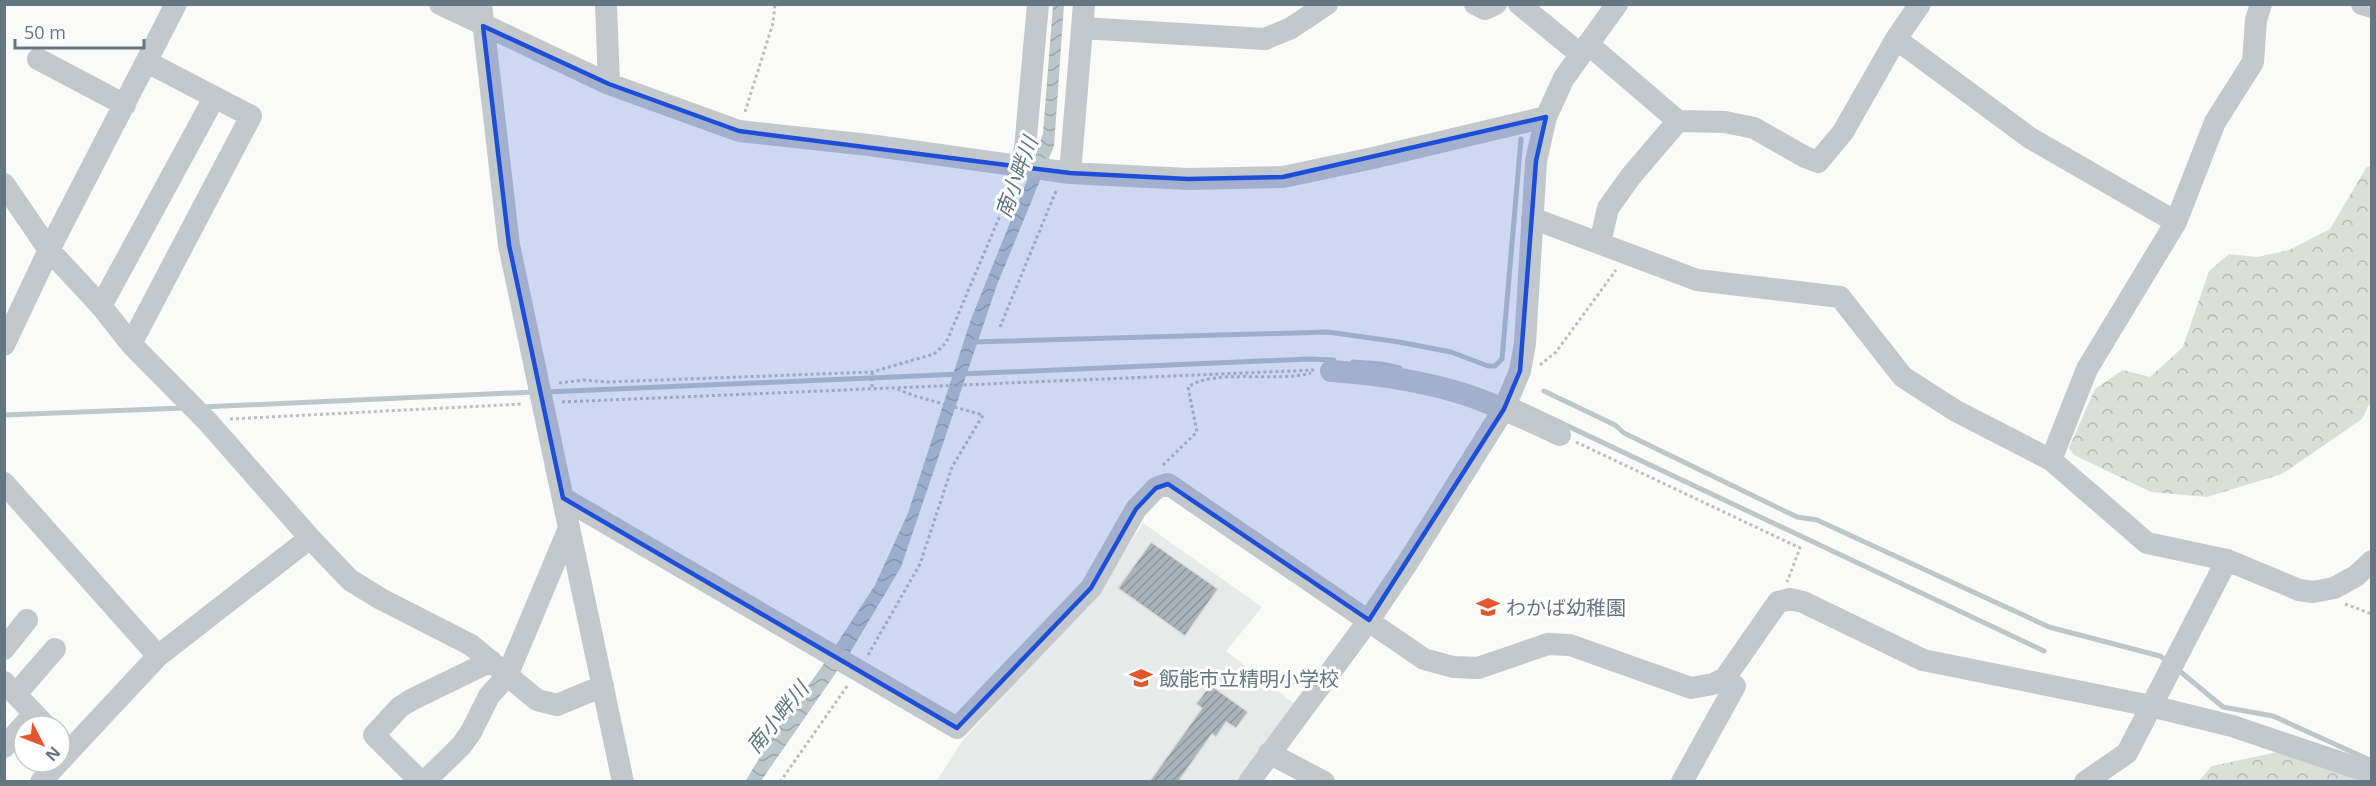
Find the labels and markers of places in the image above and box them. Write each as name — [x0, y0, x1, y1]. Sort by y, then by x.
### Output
school or university icon: わかば幼稚園 — [1475, 594, 1501, 620]
place label: わかば幼稚園 — [1506, 594, 1626, 621]
school or university icon: 飯能市立精明小学校 — [1128, 665, 1154, 691]
place label: 飯能市立精明小学校 — [1159, 665, 1339, 692]

